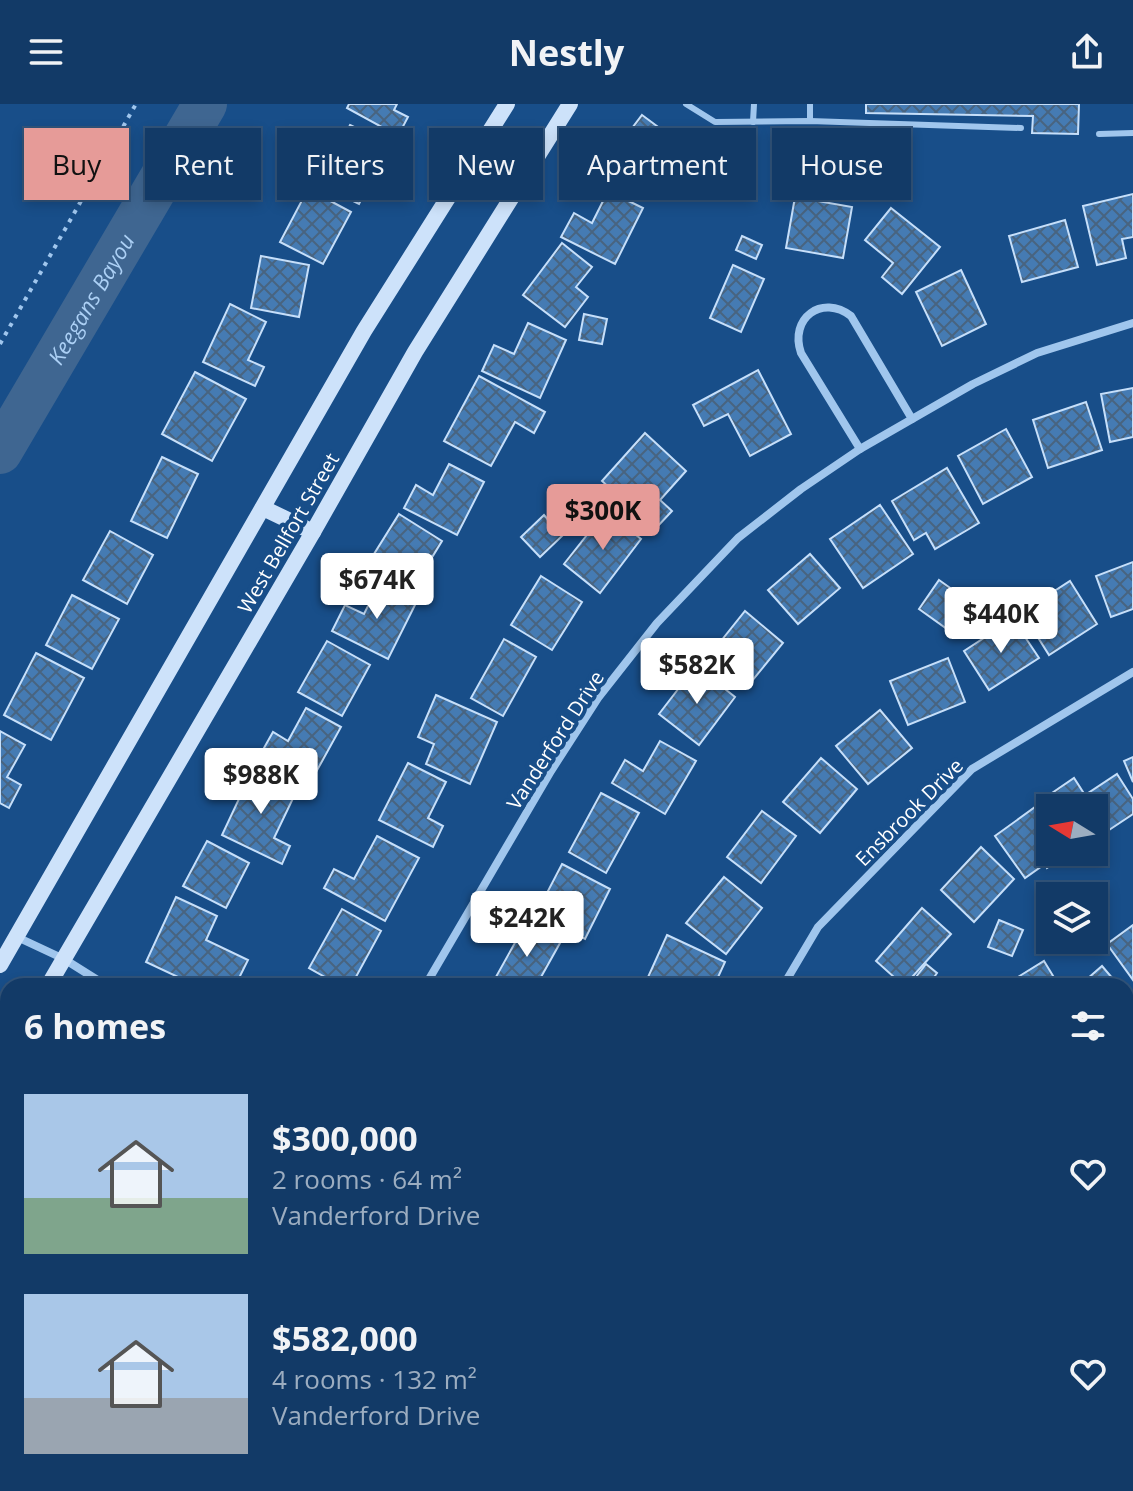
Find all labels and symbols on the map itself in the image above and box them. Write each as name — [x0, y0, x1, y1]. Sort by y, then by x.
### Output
water label: Keegans Bayou — [40, 227, 141, 370]
street label: West Bellfort Street — [231, 448, 345, 618]
pin: $300K — [547, 484, 659, 552]
pin: $674K — [321, 553, 433, 621]
pin: $440K — [945, 587, 1057, 655]
pin: $582K — [641, 638, 753, 706]
street label: Vanderford Drive — [500, 665, 610, 815]
pin: $988K — [205, 748, 317, 816]
street label: Ensbrook Drive — [849, 752, 969, 872]
north arrow — [1036, 794, 1108, 866]
pin: $242K — [471, 891, 583, 959]

